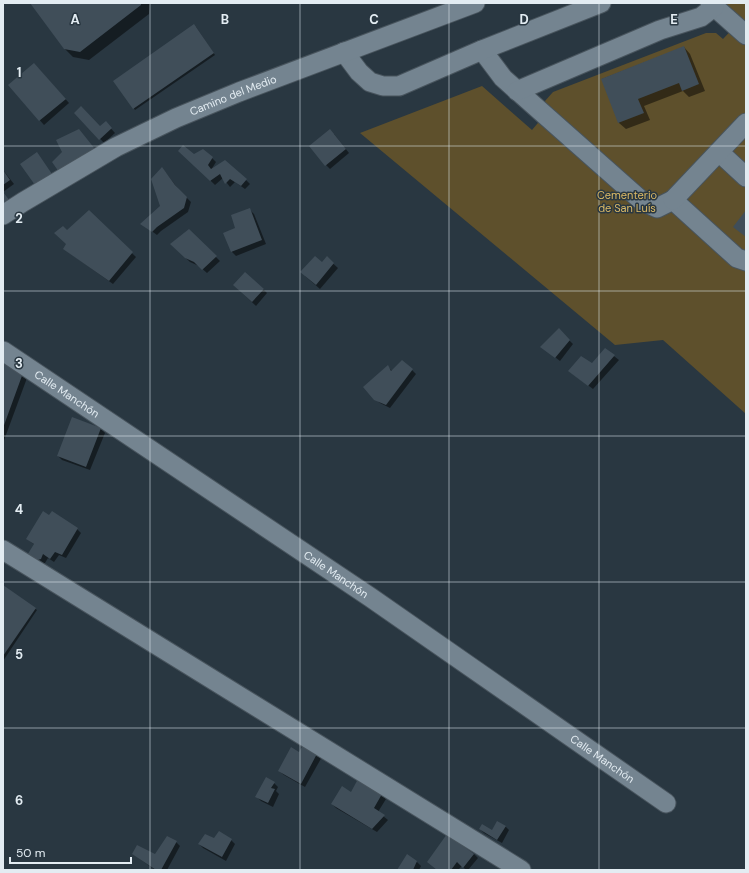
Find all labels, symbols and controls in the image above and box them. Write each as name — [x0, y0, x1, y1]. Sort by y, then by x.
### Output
text: A — [70, 11, 80, 28]
text: B — [221, 11, 229, 28]
text: C — [369, 11, 379, 28]
text: D — [519, 11, 529, 28]
text: E — [670, 11, 678, 28]
text: 1 — [17, 64, 21, 81]
street label: Camino del Medio — [187, 72, 278, 119]
park label: Cementerio de San Luís — [597, 188, 657, 215]
text: 2 — [15, 210, 23, 227]
text: 3 — [15, 355, 23, 372]
street label: Calle Manchón — [32, 367, 102, 421]
text: 4 — [15, 501, 23, 518]
street label: Calle Manchón — [301, 548, 371, 601]
text: 5 — [15, 646, 23, 663]
street label: Calle Manchón — [568, 732, 637, 786]
text: 6 — [15, 792, 23, 809]
scale bar — [10, 839, 131, 865]
text: 50 m — [16, 845, 45, 861]

